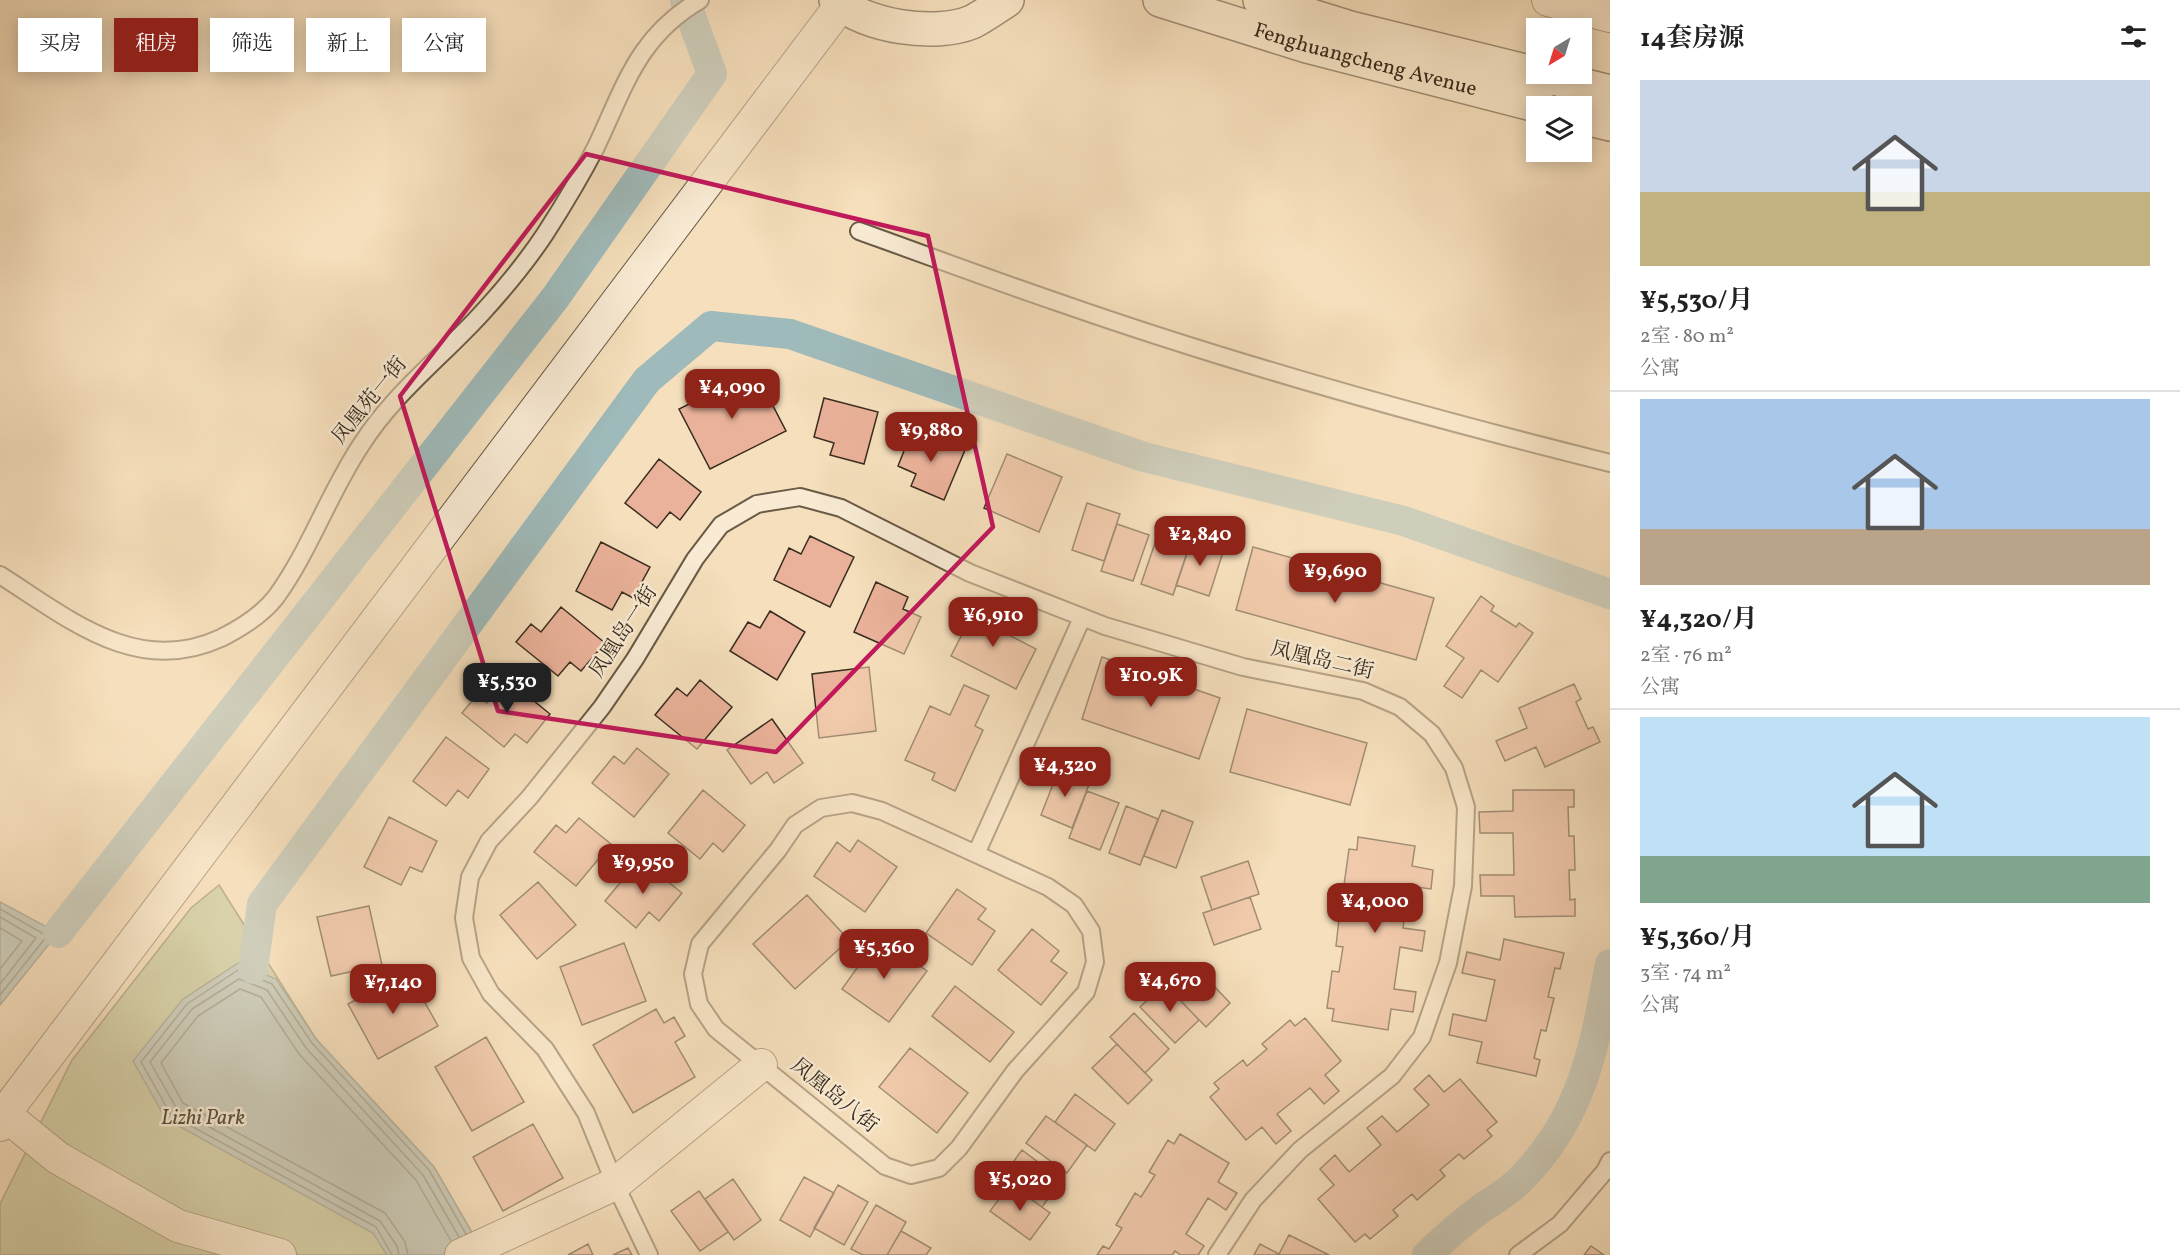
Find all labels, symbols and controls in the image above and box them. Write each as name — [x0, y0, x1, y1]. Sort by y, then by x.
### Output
street label: Fenghuangcheng Avenue — [1250, 16, 1480, 104]
chip: 买房 — [18, 18, 102, 72]
chip: 租房 — [114, 18, 198, 72]
chip: 筛选 — [210, 18, 294, 72]
chip: 新上 — [306, 18, 390, 72]
chip: 公寓 — [402, 18, 486, 72]
north arrow — [1526, 18, 1592, 84]
map controls — [1526, 18, 1592, 162]
icon: filters — [2117, 20, 2150, 53]
text: 14套房源 — [1640, 21, 1744, 57]
button: layers — [1526, 96, 1592, 162]
icon: home — [1841, 119, 1949, 227]
text: ¥5,530/月 — [1640, 283, 1754, 319]
text: 2室 · 80 m² — [1640, 323, 1734, 351]
street label: 凤凰苑一街 — [326, 351, 414, 451]
text: 公寓 — [1640, 355, 1680, 383]
pin: ¥4,090 — [683, 369, 781, 420]
text: ¥4,090 — [699, 374, 765, 402]
pin: ¥9,880 — [882, 412, 980, 463]
text: ¥9,880 — [899, 417, 963, 445]
icon: home — [1841, 438, 1949, 546]
pin: ¥2,840 — [1151, 516, 1249, 567]
text: ¥2,840 — [1168, 521, 1232, 549]
pin: ¥9,690 — [1286, 553, 1384, 604]
text: ¥9,690 — [1303, 558, 1367, 586]
street label: 凤凰岛一街 — [583, 580, 665, 684]
pin: ¥6,910 — [944, 597, 1042, 648]
text: ¥6,910 — [963, 602, 1023, 630]
text: ¥4,320/月 — [1640, 602, 1758, 638]
street label: 凤凰岛二街 — [1268, 635, 1376, 687]
text: 2室 · 76 m² — [1640, 642, 1732, 670]
pin: ¥10.9K — [1102, 657, 1200, 708]
text: ¥10.9K — [1119, 662, 1183, 690]
pin: ¥5,530 — [458, 663, 556, 714]
text: ¥5,530 — [477, 668, 537, 696]
text: 公寓 — [1640, 674, 1680, 702]
pin: ¥4,320 — [1016, 747, 1114, 798]
text: ¥4,320 — [1034, 752, 1096, 780]
icon: home — [1841, 756, 1949, 864]
pin: ¥9,950 — [594, 844, 692, 895]
text: ¥9,950 — [612, 849, 674, 877]
pin: ¥4,000 — [1326, 883, 1424, 934]
text: ¥4,000 — [1341, 888, 1409, 916]
text: ¥5,360/月 — [1640, 920, 1756, 956]
pin: ¥5,360 — [835, 929, 933, 980]
text: ¥5,360 — [853, 934, 915, 962]
text: 3室 · 74 m² — [1640, 960, 1731, 988]
pin: ¥4,670 — [1121, 962, 1219, 1013]
pin: ¥7,140 — [344, 964, 442, 1015]
text: ¥4,670 — [1139, 967, 1201, 995]
text: ¥7,140 — [364, 969, 422, 997]
text: 公寓 — [1640, 992, 1680, 1020]
street label: 凤凰岛八街 — [784, 1052, 884, 1140]
park label: Lizhi Park — [161, 1104, 245, 1133]
pin: ¥5,020 — [971, 1161, 1069, 1212]
text: ¥5,020 — [989, 1166, 1052, 1194]

